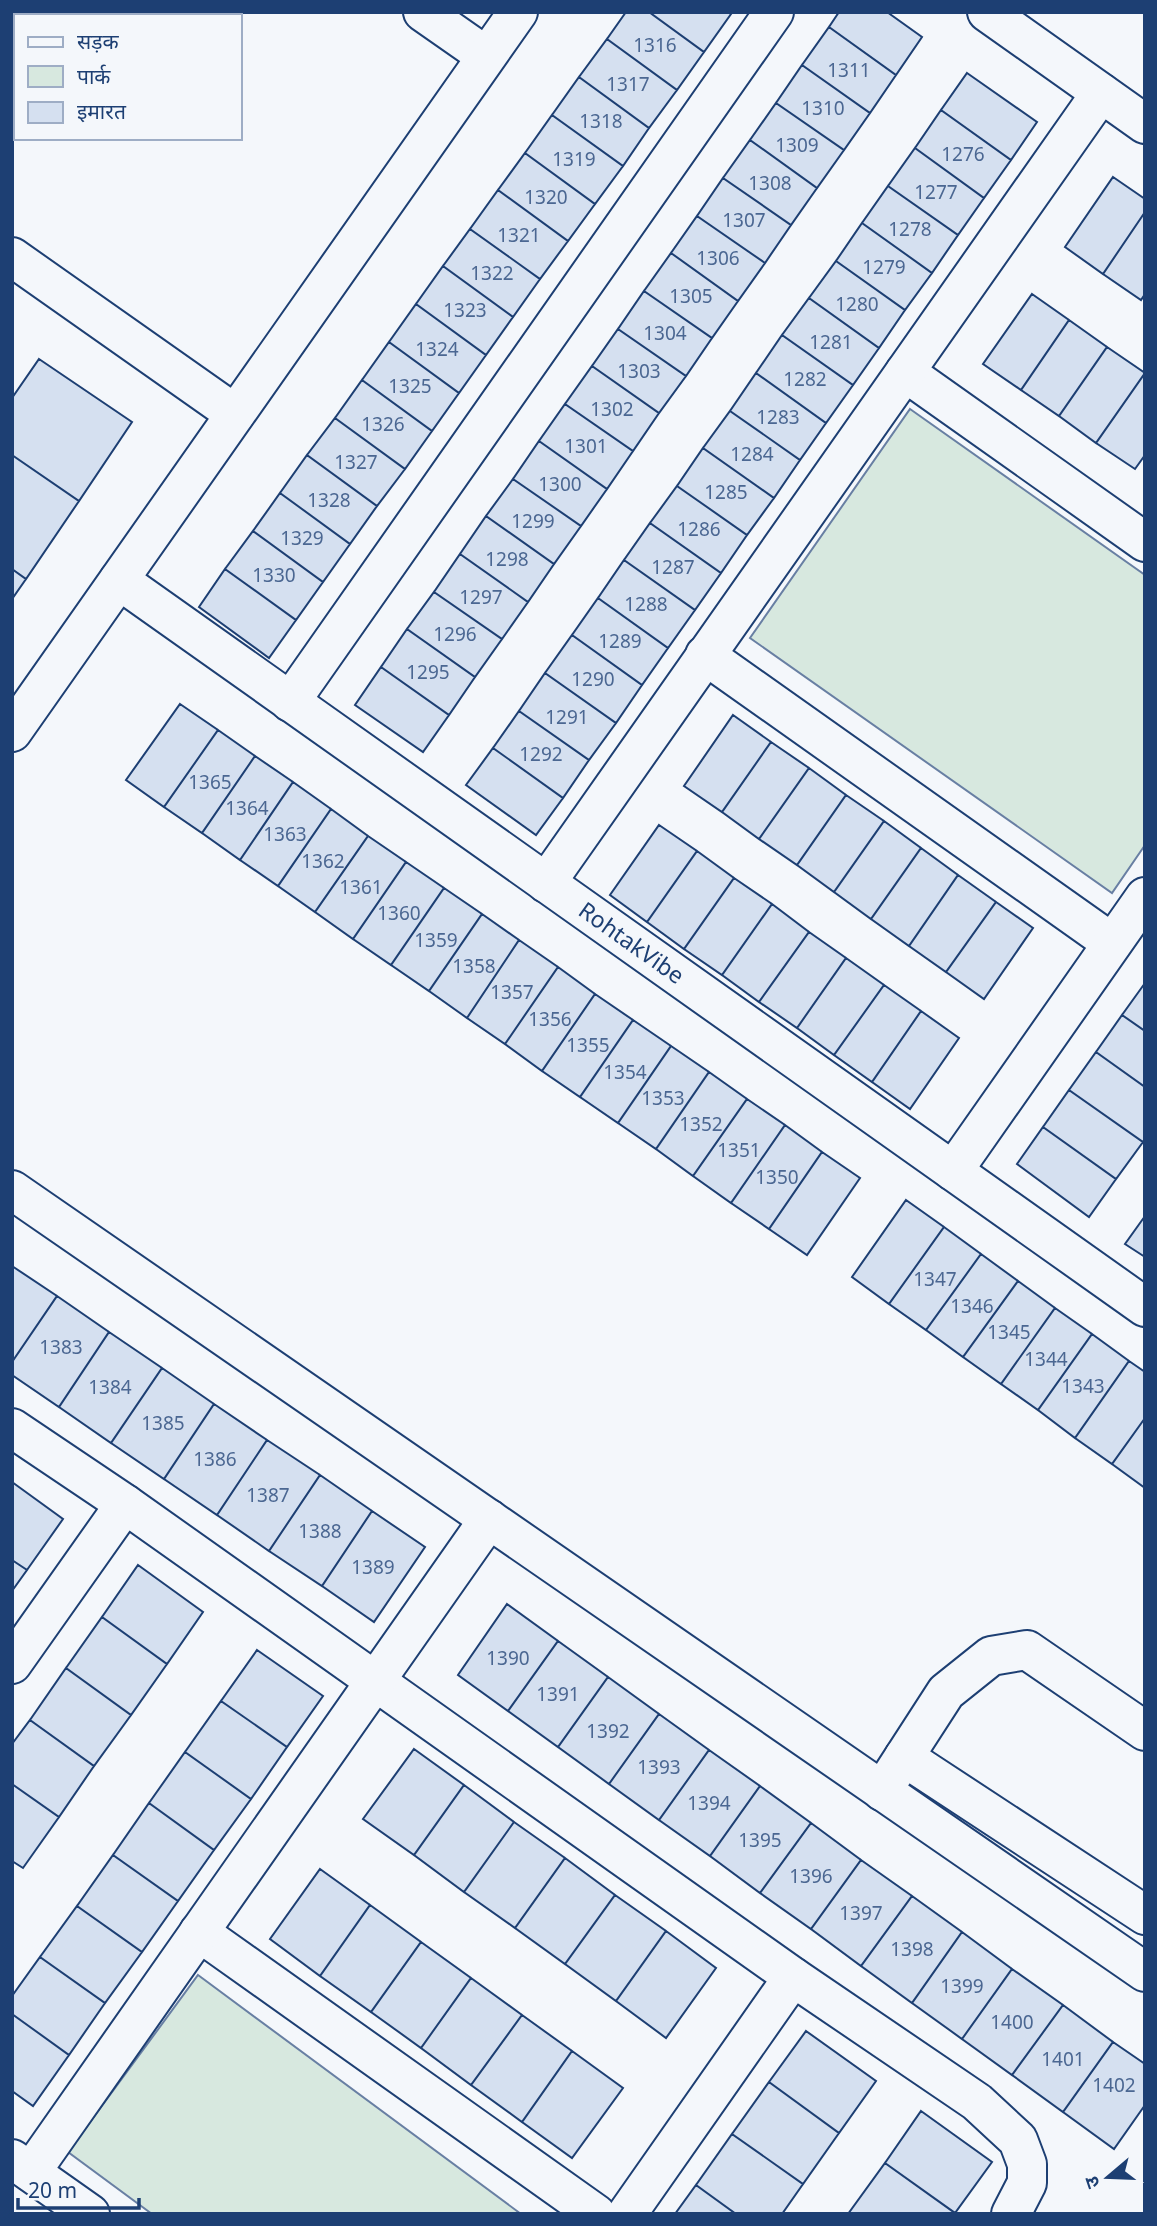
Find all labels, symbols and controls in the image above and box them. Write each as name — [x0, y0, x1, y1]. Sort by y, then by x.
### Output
legend — [14, 14, 242, 140]
text: सड़क — [77, 27, 119, 55]
house number: 1316 — [633, 32, 677, 58]
house number: 1311 — [827, 57, 871, 83]
text: पार्क — [77, 62, 111, 90]
house number: 1317 — [606, 71, 650, 97]
house number: 1310 — [801, 95, 845, 121]
text: इमारत — [77, 97, 127, 125]
house number: 1318 — [579, 108, 623, 134]
house number: 1309 — [775, 132, 819, 158]
house number: 1276 — [941, 141, 985, 167]
house number: 1319 — [552, 146, 596, 172]
house number: 1308 — [748, 170, 792, 196]
house number: 1277 — [914, 179, 958, 205]
house number: 1320 — [524, 184, 568, 210]
house number: 1307 — [722, 207, 766, 233]
house number: 1278 — [888, 216, 932, 242]
house number: 1321 — [497, 222, 541, 248]
house number: 1306 — [696, 245, 740, 271]
house number: 1279 — [862, 254, 906, 280]
house number: 1322 — [470, 260, 514, 286]
house number: 1305 — [669, 283, 713, 309]
house number: 1280 — [835, 291, 879, 317]
house number: 1323 — [443, 297, 487, 323]
house number: 1304 — [643, 320, 687, 346]
house number: 1281 — [809, 329, 853, 355]
house number: 1324 — [415, 336, 459, 362]
house number: 1303 — [617, 358, 661, 384]
house number: 1282 — [783, 366, 827, 392]
house number: 1325 — [388, 373, 432, 399]
house number: 1302 — [590, 396, 634, 422]
house number: 1283 — [756, 404, 800, 430]
house number: 1326 — [361, 411, 405, 437]
house number: 1301 — [564, 433, 608, 459]
house number: 1284 — [730, 441, 774, 467]
house number: 1327 — [334, 449, 378, 475]
house number: 1300 — [538, 471, 582, 497]
house number: 1285 — [704, 479, 748, 505]
house number: 1328 — [307, 487, 351, 513]
house number: 1299 — [511, 508, 555, 534]
house number: 1286 — [677, 516, 721, 542]
house number: 1329 — [280, 525, 324, 551]
house number: 1298 — [485, 546, 529, 572]
house number: 1287 — [651, 554, 695, 580]
house number: 1330 — [252, 562, 296, 588]
house number: 1297 — [459, 584, 503, 610]
house number: 1288 — [624, 591, 668, 617]
house number: 1296 — [433, 621, 477, 647]
house number: 1289 — [598, 628, 642, 654]
house number: 1295 — [406, 659, 450, 685]
house number: 1290 — [571, 666, 615, 692]
house number: 1291 — [545, 704, 589, 730]
house number: 1292 — [519, 741, 563, 767]
house number: 1365 — [188, 769, 232, 795]
house number: 1364 — [225, 795, 269, 821]
house number: 1363 — [263, 821, 307, 847]
house number: 1362 — [301, 848, 345, 874]
house number: 1361 — [339, 874, 383, 900]
street label: RohtakVibe — [573, 894, 691, 991]
house number: 1360 — [377, 900, 421, 926]
house number: 1359 — [414, 927, 458, 953]
house number: 1358 — [452, 953, 496, 979]
house number: 1357 — [490, 979, 534, 1005]
house number: 1356 — [528, 1006, 572, 1032]
house number: 1355 — [566, 1032, 610, 1058]
house number: 1354 — [603, 1059, 647, 1085]
house number: 1353 — [641, 1085, 685, 1111]
house number: 1352 — [679, 1111, 723, 1137]
house number: 1351 — [717, 1137, 761, 1163]
house number: 1350 — [755, 1164, 799, 1190]
house number: 1347 — [913, 1266, 957, 1292]
house number: 1346 — [950, 1293, 994, 1319]
house number: 1345 — [987, 1319, 1031, 1345]
house number: 1383 — [39, 1334, 83, 1360]
house number: 1344 — [1024, 1346, 1068, 1372]
house number: 1343 — [1061, 1373, 1105, 1399]
house number: 1384 — [88, 1374, 132, 1400]
house number: 1385 — [141, 1410, 185, 1436]
house number: 1386 — [193, 1446, 237, 1472]
house number: 1387 — [246, 1482, 290, 1508]
house number: 1388 — [298, 1518, 342, 1544]
house number: 1389 — [351, 1554, 395, 1580]
house number: 1390 — [486, 1645, 530, 1671]
house number: 1391 — [536, 1681, 580, 1707]
house number: 1392 — [586, 1718, 630, 1744]
house number: 1393 — [637, 1754, 681, 1780]
house number: 1394 — [687, 1790, 731, 1816]
house number: 1395 — [738, 1827, 782, 1853]
house number: 1396 — [789, 1863, 833, 1889]
house number: 1397 — [839, 1900, 883, 1926]
house number: 1398 — [890, 1936, 934, 1962]
house number: 1399 — [940, 1973, 984, 1999]
house number: 1400 — [990, 2009, 1034, 2035]
house number: 1401 — [1041, 2046, 1085, 2072]
house number: 1402 — [1092, 2072, 1136, 2098]
north arrow — [1073, 2142, 1143, 2212]
scale bar — [18, 2166, 138, 2210]
text: उ — [1078, 2172, 1106, 2192]
text: 20 m — [28, 2176, 77, 2204]

